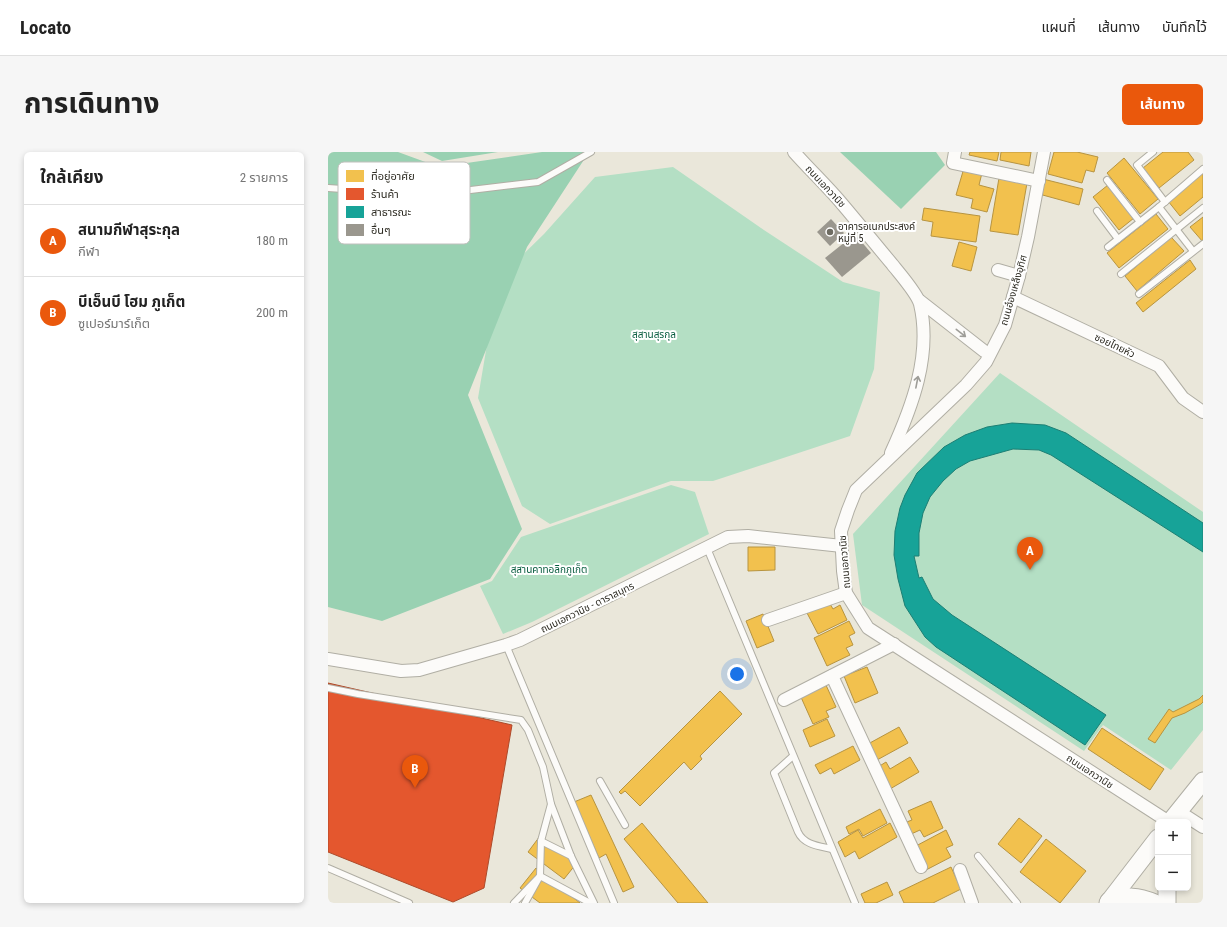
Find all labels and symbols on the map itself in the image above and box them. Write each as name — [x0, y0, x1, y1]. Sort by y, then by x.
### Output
legend — [338, 162, 470, 244]
street label: ถนนเอกวานิช — [803, 163, 848, 210]
text: ที่อยู่อาศัย — [371, 168, 415, 183]
text: ร้านค้า — [371, 188, 399, 201]
text: สาธารณะ — [371, 206, 412, 219]
place label: อาคารอเนกประสงค์ หมู่ที่ 5 — [838, 221, 915, 245]
text: อื่นๆ — [371, 222, 391, 237]
marker: อาคารอเนกประสงค์ หมู่ที่ 5 — [825, 227, 835, 237]
street label: ถนนฮ๋องเหล็งอุทิศ — [997, 253, 1030, 327]
one-way arrow — [956, 328, 967, 337]
park label: สุสานสุรกุล — [632, 329, 676, 341]
street label: ซอยไทยหัว — [1093, 331, 1137, 360]
one-way arrow — [913, 376, 921, 389]
street label: ถนนเอกวานิช — [837, 535, 852, 589]
pin: A — [1017, 537, 1043, 570]
park label: สุสานคาทอลิกภูเก็ต — [511, 563, 587, 576]
street label: ถนนเอกวานิช - ดาราสมุทร — [539, 580, 636, 636]
your location — [727, 664, 747, 684]
street label: ถนนเอกวานิช — [1064, 752, 1115, 791]
pin: B — [402, 755, 428, 788]

